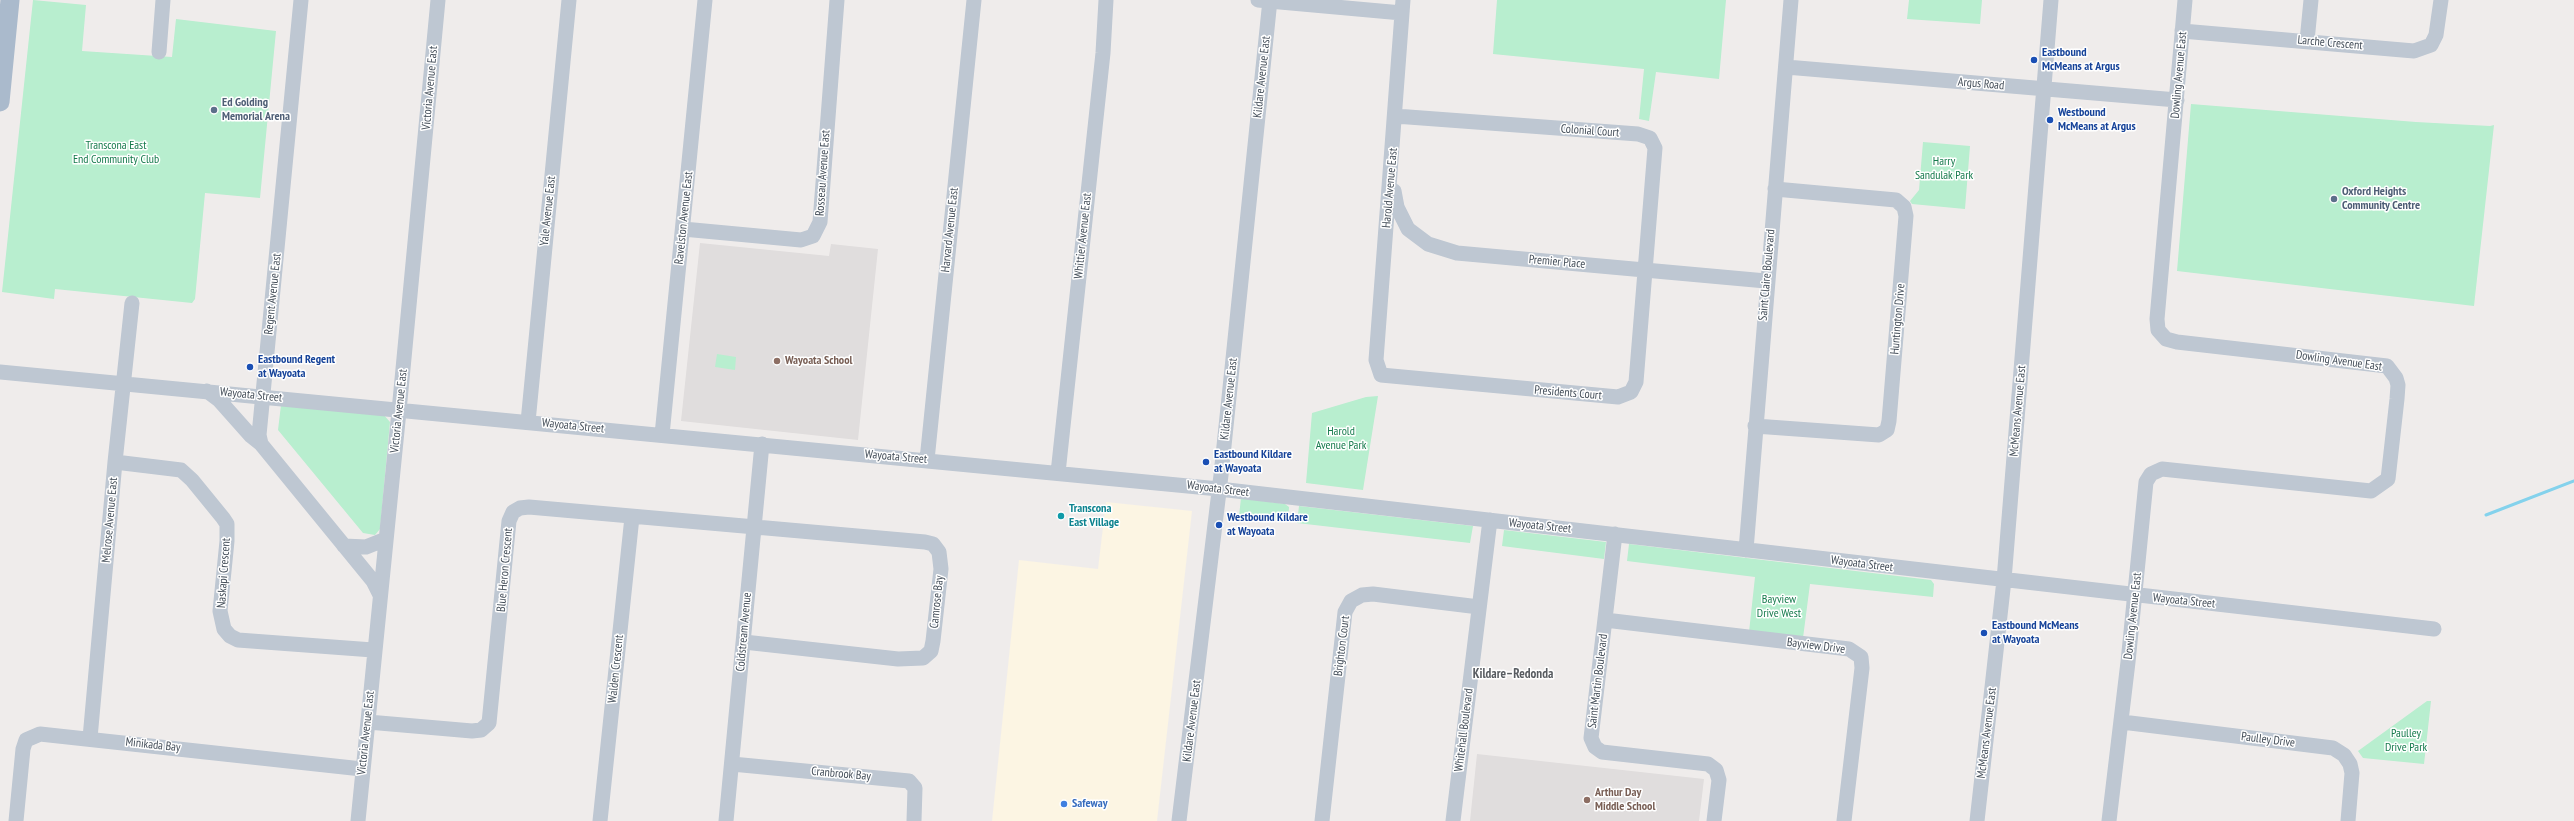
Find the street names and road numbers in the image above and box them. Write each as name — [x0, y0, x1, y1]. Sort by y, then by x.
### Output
street label: Dowling Avenue East — [2168, 31, 2190, 119]
street label: Larche Crescent — [2297, 33, 2363, 53]
street label: Kildare Avenue East — [1251, 35, 1273, 119]
street label: Victoria Avenue East — [419, 45, 441, 131]
street label: Argus Road — [1957, 75, 2005, 93]
street label: Colonial Court — [1560, 122, 1620, 140]
street label: Rosseau Avenue East — [813, 129, 833, 217]
street label: Harold Avenue East — [1379, 147, 1401, 229]
street label: Ravelston Avenue East — [672, 171, 696, 265]
street label: Yale Avenue East — [537, 175, 559, 247]
street label: Harvard Avenue East — [938, 187, 962, 273]
street label: Whittier Avenue East — [1071, 192, 1095, 280]
street label: Saint Claire Boulevard — [1756, 229, 1778, 321]
street label: Premier Place — [1528, 252, 1586, 272]
street label: Regent Avenue East — [262, 253, 284, 335]
street label: Huntington Drive — [1888, 283, 1908, 355]
street label: Dowling Avenue East — [2295, 348, 2383, 374]
street label: Kildare Avenue East — [1218, 357, 1240, 441]
street label: McMeans Avenue East — [2007, 365, 2029, 457]
street label: Victoria Avenue East — [387, 368, 411, 454]
street label: Presidents Court — [1534, 383, 1602, 403]
street label: Wayoata Street — [219, 385, 283, 405]
street label: Wayoata Street — [541, 416, 605, 436]
street label: Wayoata Street — [864, 447, 928, 467]
street label: Melrose Avenue East — [99, 477, 121, 563]
street label: Wayoata Street — [1186, 478, 1250, 500]
street label: Wayoata Street — [1508, 516, 1572, 536]
street label: Blue Heron Crescent — [494, 528, 516, 612]
street label: Naskapi Crescent — [214, 537, 234, 609]
street label: Wayoata Street — [1830, 553, 1894, 575]
street label: Dowling Avenue East — [2121, 572, 2145, 660]
street label: Camrose Bay — [927, 575, 947, 629]
street label: Wayoata Street — [2152, 591, 2216, 611]
street label: Coldstream Avenue — [733, 592, 755, 672]
street label: Brighton Court — [1331, 615, 1353, 677]
street label: Saint Martin Boulevard — [1585, 633, 1611, 729]
street label: Walden Crescent — [605, 634, 627, 704]
street label: Bayview Drive — [1786, 635, 1846, 657]
street label: Kildare Avenue East — [1180, 679, 1204, 763]
street label: McMeans Avenue East — [1974, 687, 2000, 779]
street label: Whitehall Boulevard — [1452, 688, 1476, 772]
street label: Victoria Avenue East — [354, 690, 378, 776]
street label: Paulley Drive — [2240, 730, 2296, 750]
street label: Minikada Bay — [125, 735, 181, 755]
street label: Cranbrook Bay — [811, 764, 871, 784]

